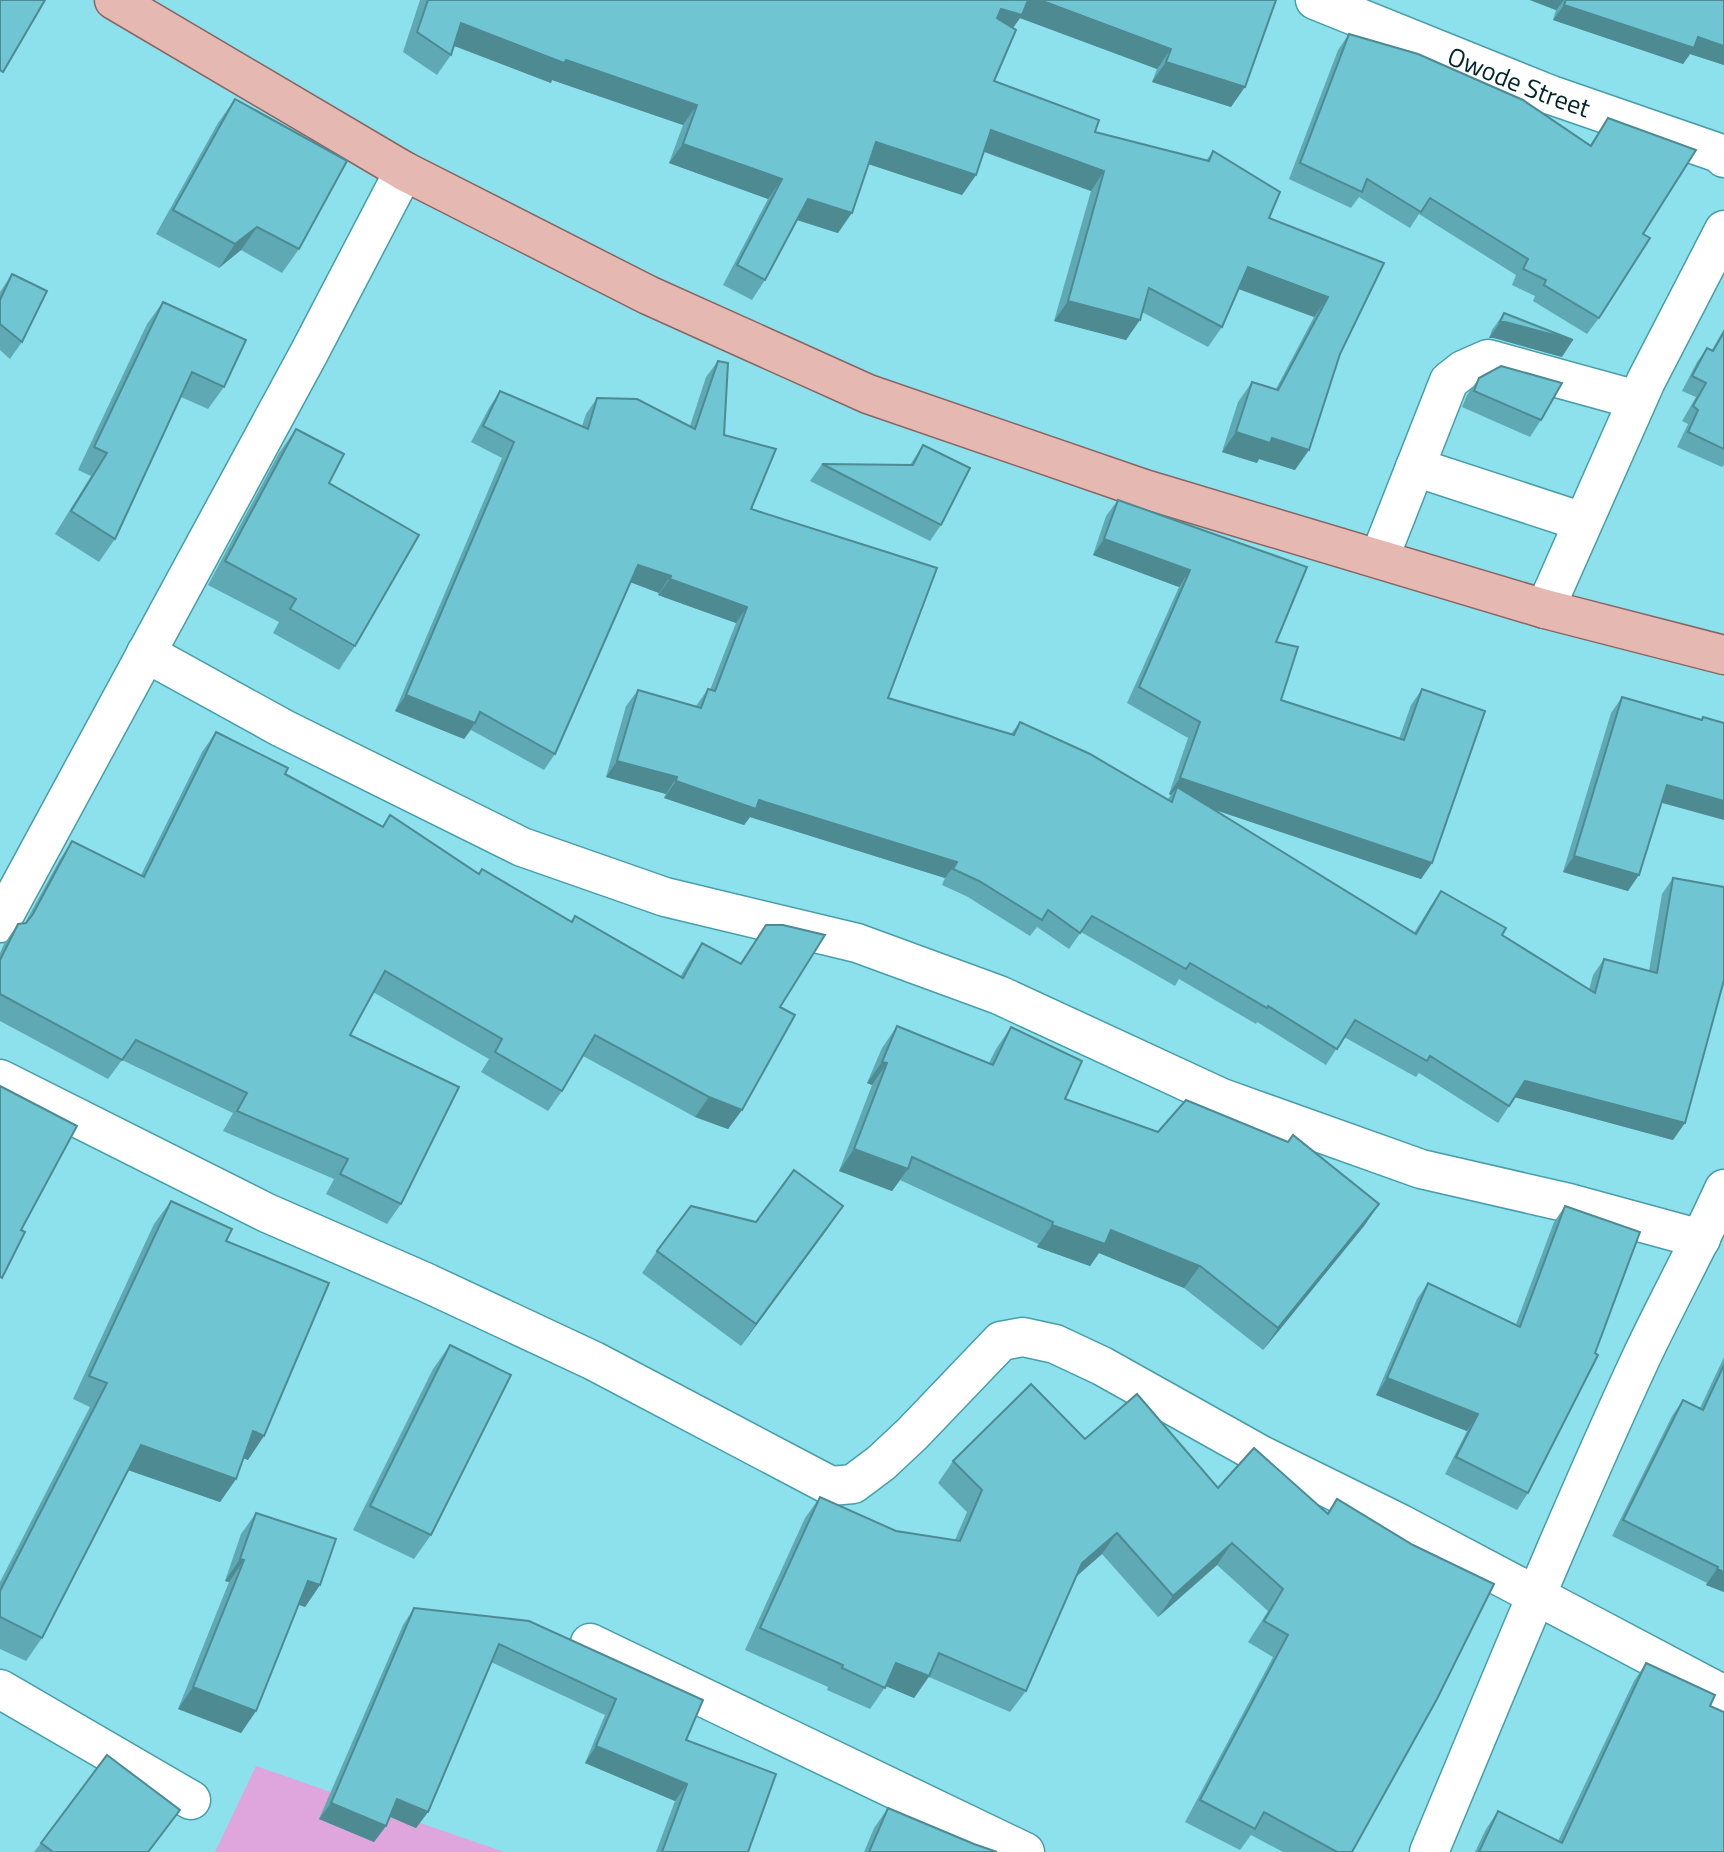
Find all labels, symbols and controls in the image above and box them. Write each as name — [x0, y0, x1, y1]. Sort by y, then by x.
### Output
street label: Owode Street — [1442, 36, 1596, 127]

